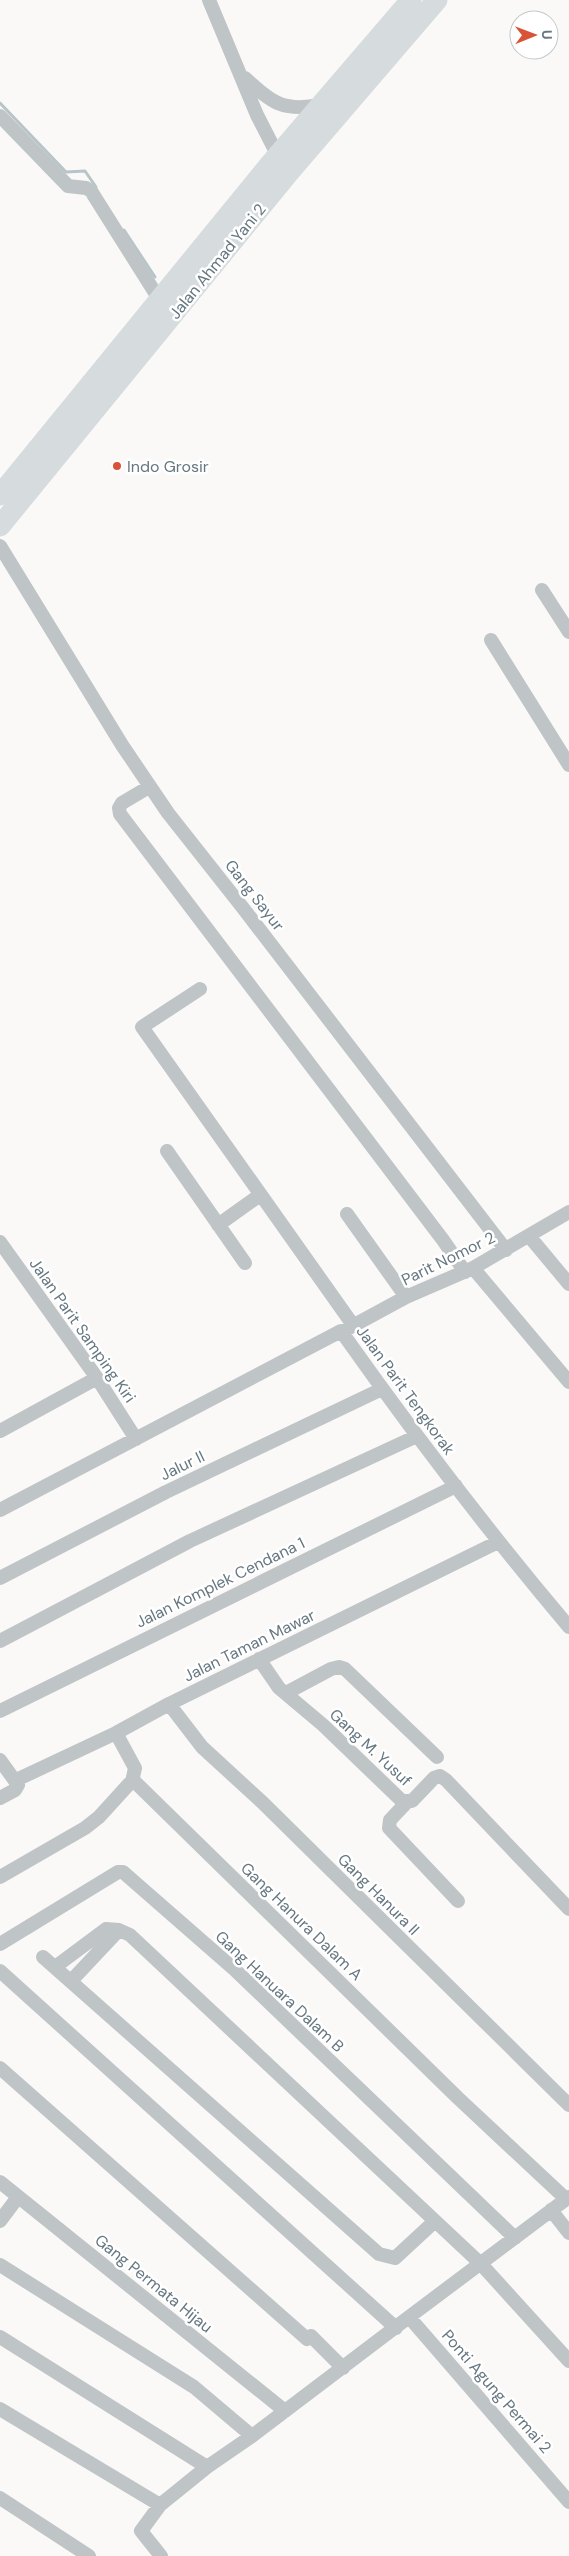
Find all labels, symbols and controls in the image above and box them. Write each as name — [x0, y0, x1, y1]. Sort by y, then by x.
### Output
north arrow — [509, 10, 559, 60]
text: U — [538, 30, 556, 40]
street label: Jalan Ahmad Yani 2 — [164, 199, 270, 323]
place label: Indo Grosir — [127, 456, 209, 477]
marker: Indo Grosir — [111, 460, 123, 472]
street label: Gang Sayur — [220, 855, 289, 935]
street label: Parit Nomor 2 — [398, 1227, 498, 1290]
street label: Jalan Parit Samping Kiri — [25, 1254, 140, 1407]
street label: Jalan Parit Tengkorak — [352, 1322, 460, 1459]
street label: Jalur II — [156, 1446, 208, 1485]
street label: Jalan Komplek Cendana 1 — [132, 1532, 308, 1633]
street label: Jalan Taman Mawar — [180, 1604, 319, 1686]
street label: Gang M. Yusuf — [325, 1704, 416, 1791]
street label: Gang Hanura II — [333, 1849, 424, 1940]
street label: Gang Hanura Dalam A — [236, 1858, 367, 1985]
street label: Gang Hanuara Dalam B — [211, 1926, 349, 2057]
street label: Gang Permata Hijau — [91, 2229, 217, 2337]
street label: Ponti Agung Permai 2 — [437, 2325, 556, 2457]

